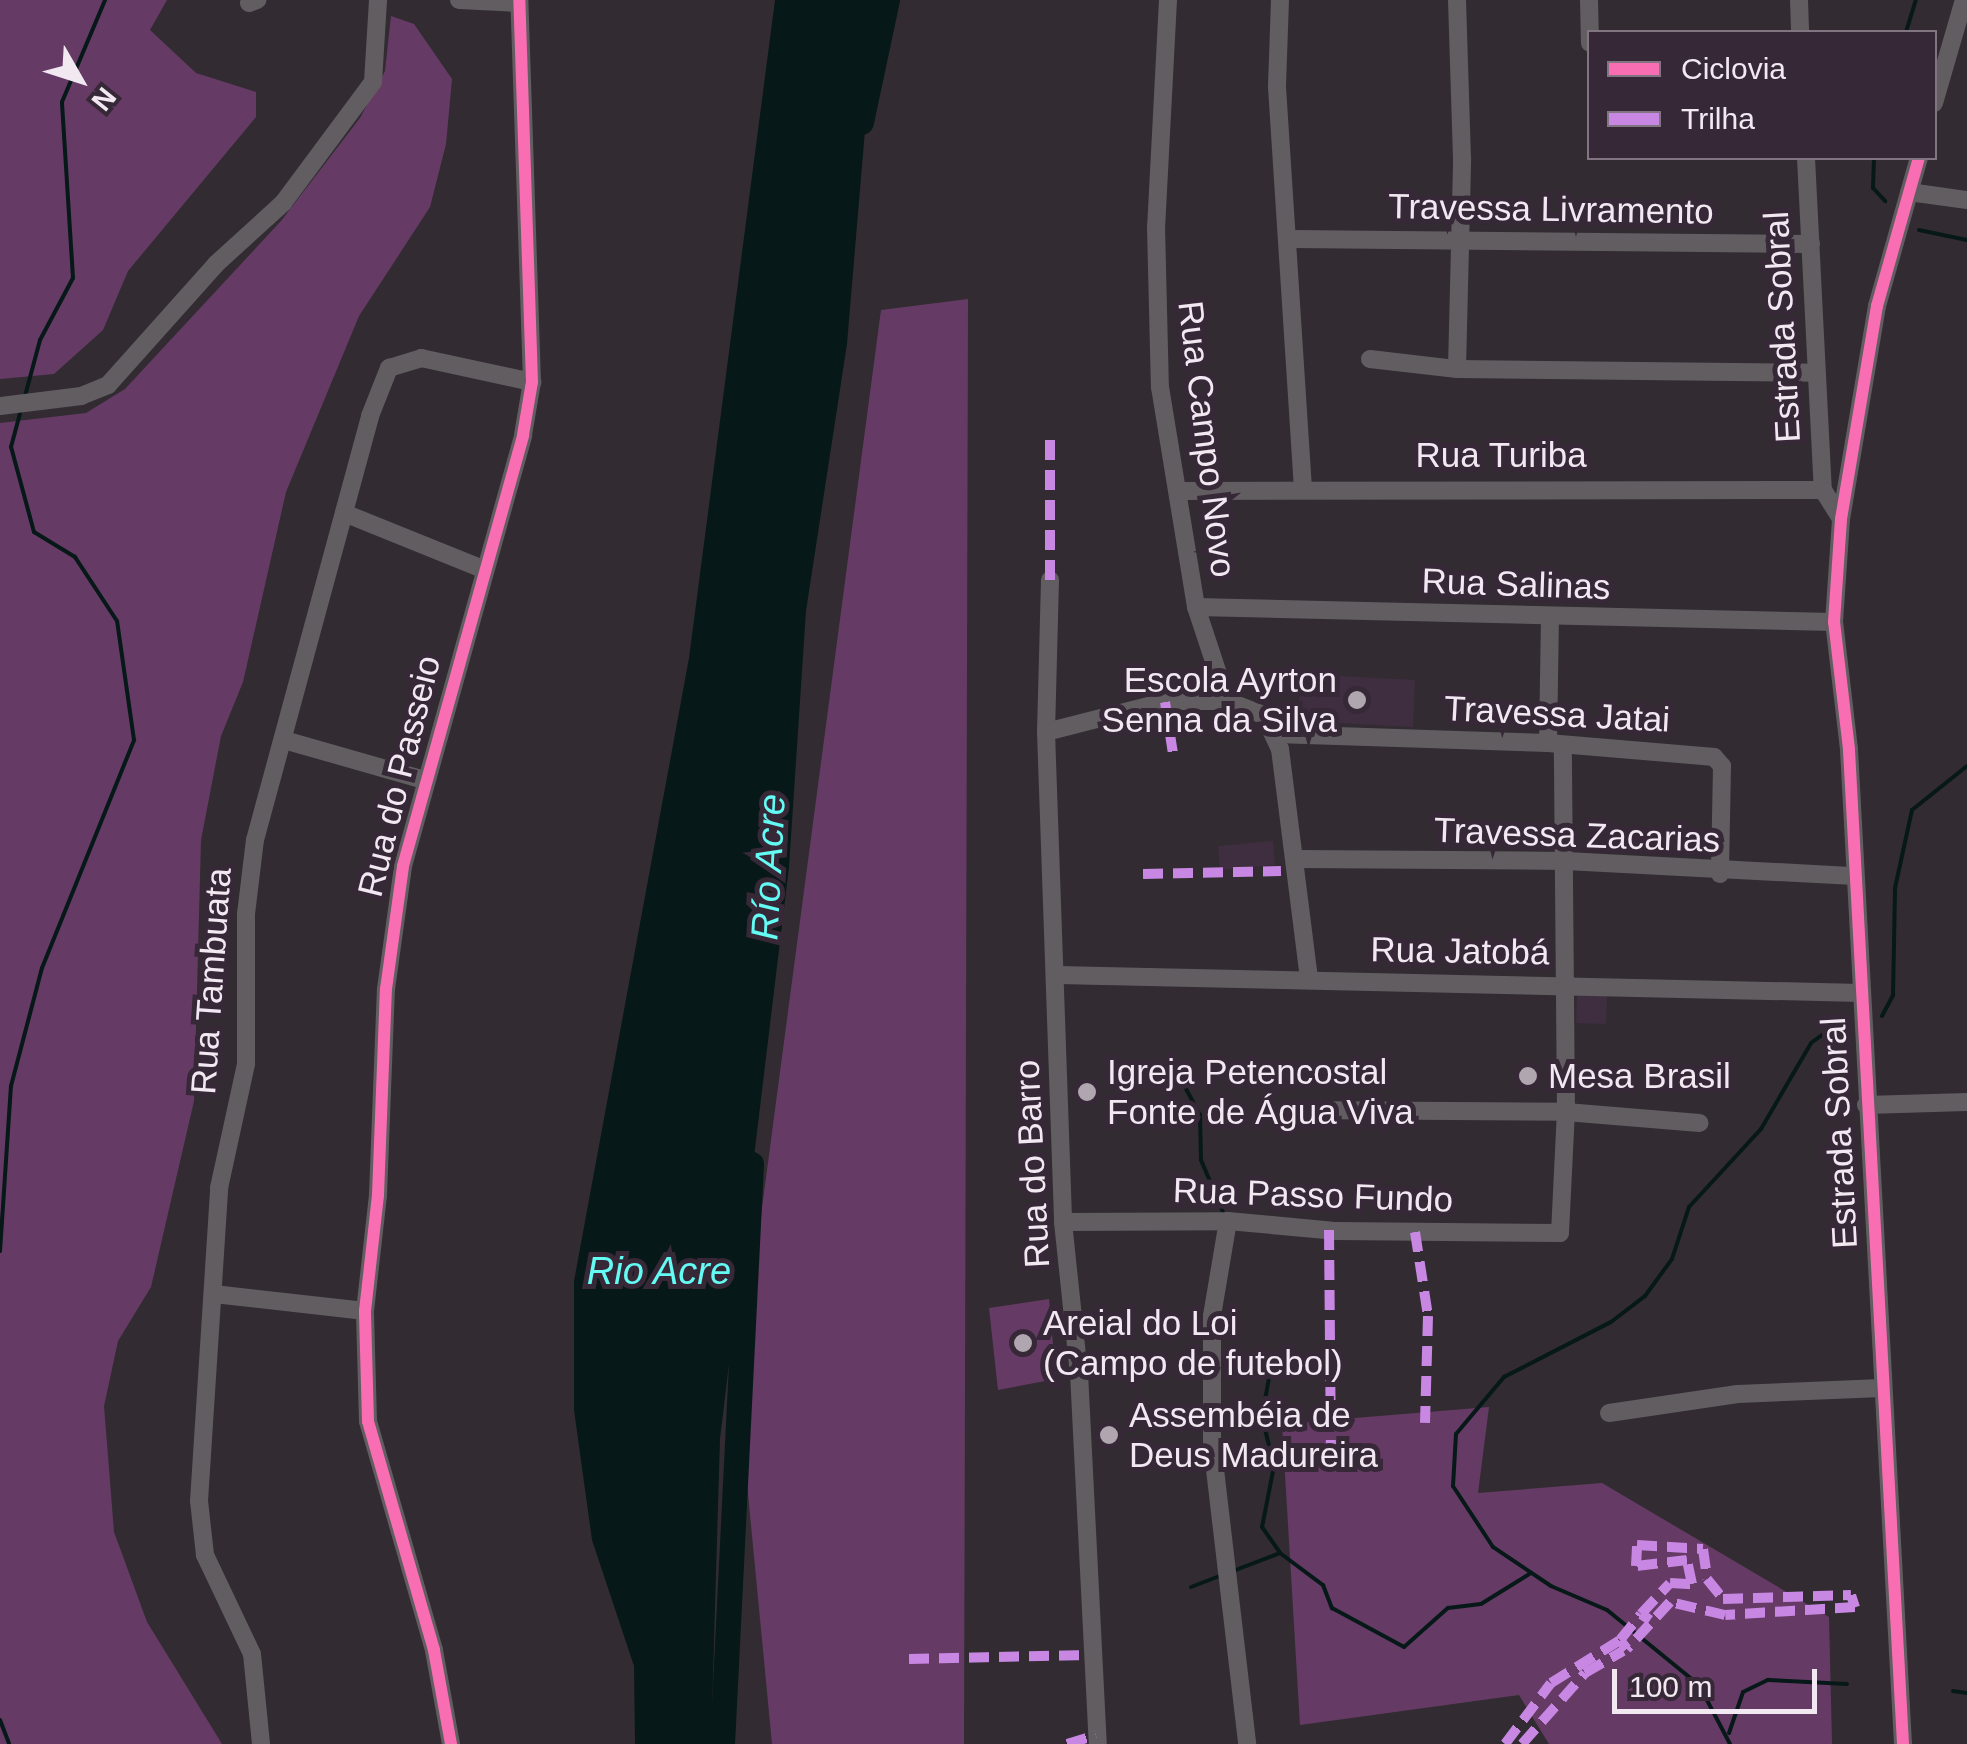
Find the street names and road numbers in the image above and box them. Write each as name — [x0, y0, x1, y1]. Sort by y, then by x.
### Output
street label: Travessa Livramento — [1388, 185, 1714, 233]
street label: Estrada Sobral — [1755, 210, 1809, 444]
street label: Rua Campo Novo — [1169, 298, 1245, 580]
street label: Rua Turiba — [1415, 434, 1587, 476]
street label: Rua Salinas — [1421, 560, 1611, 608]
street label: Rua do Passeio — [349, 651, 449, 901]
street label: Travessa Jatai — [1443, 687, 1671, 741]
street label: Travessa Zacarias — [1433, 809, 1721, 861]
street label: Rua Tambuata — [182, 866, 240, 1096]
street label: Rua Jatobá — [1370, 928, 1550, 974]
street label: Estrada Sobral — [1812, 1016, 1866, 1250]
street label: Rua do Barro — [1006, 1059, 1058, 1269]
street label: Rua Passo Fundo — [1172, 1169, 1454, 1221]

